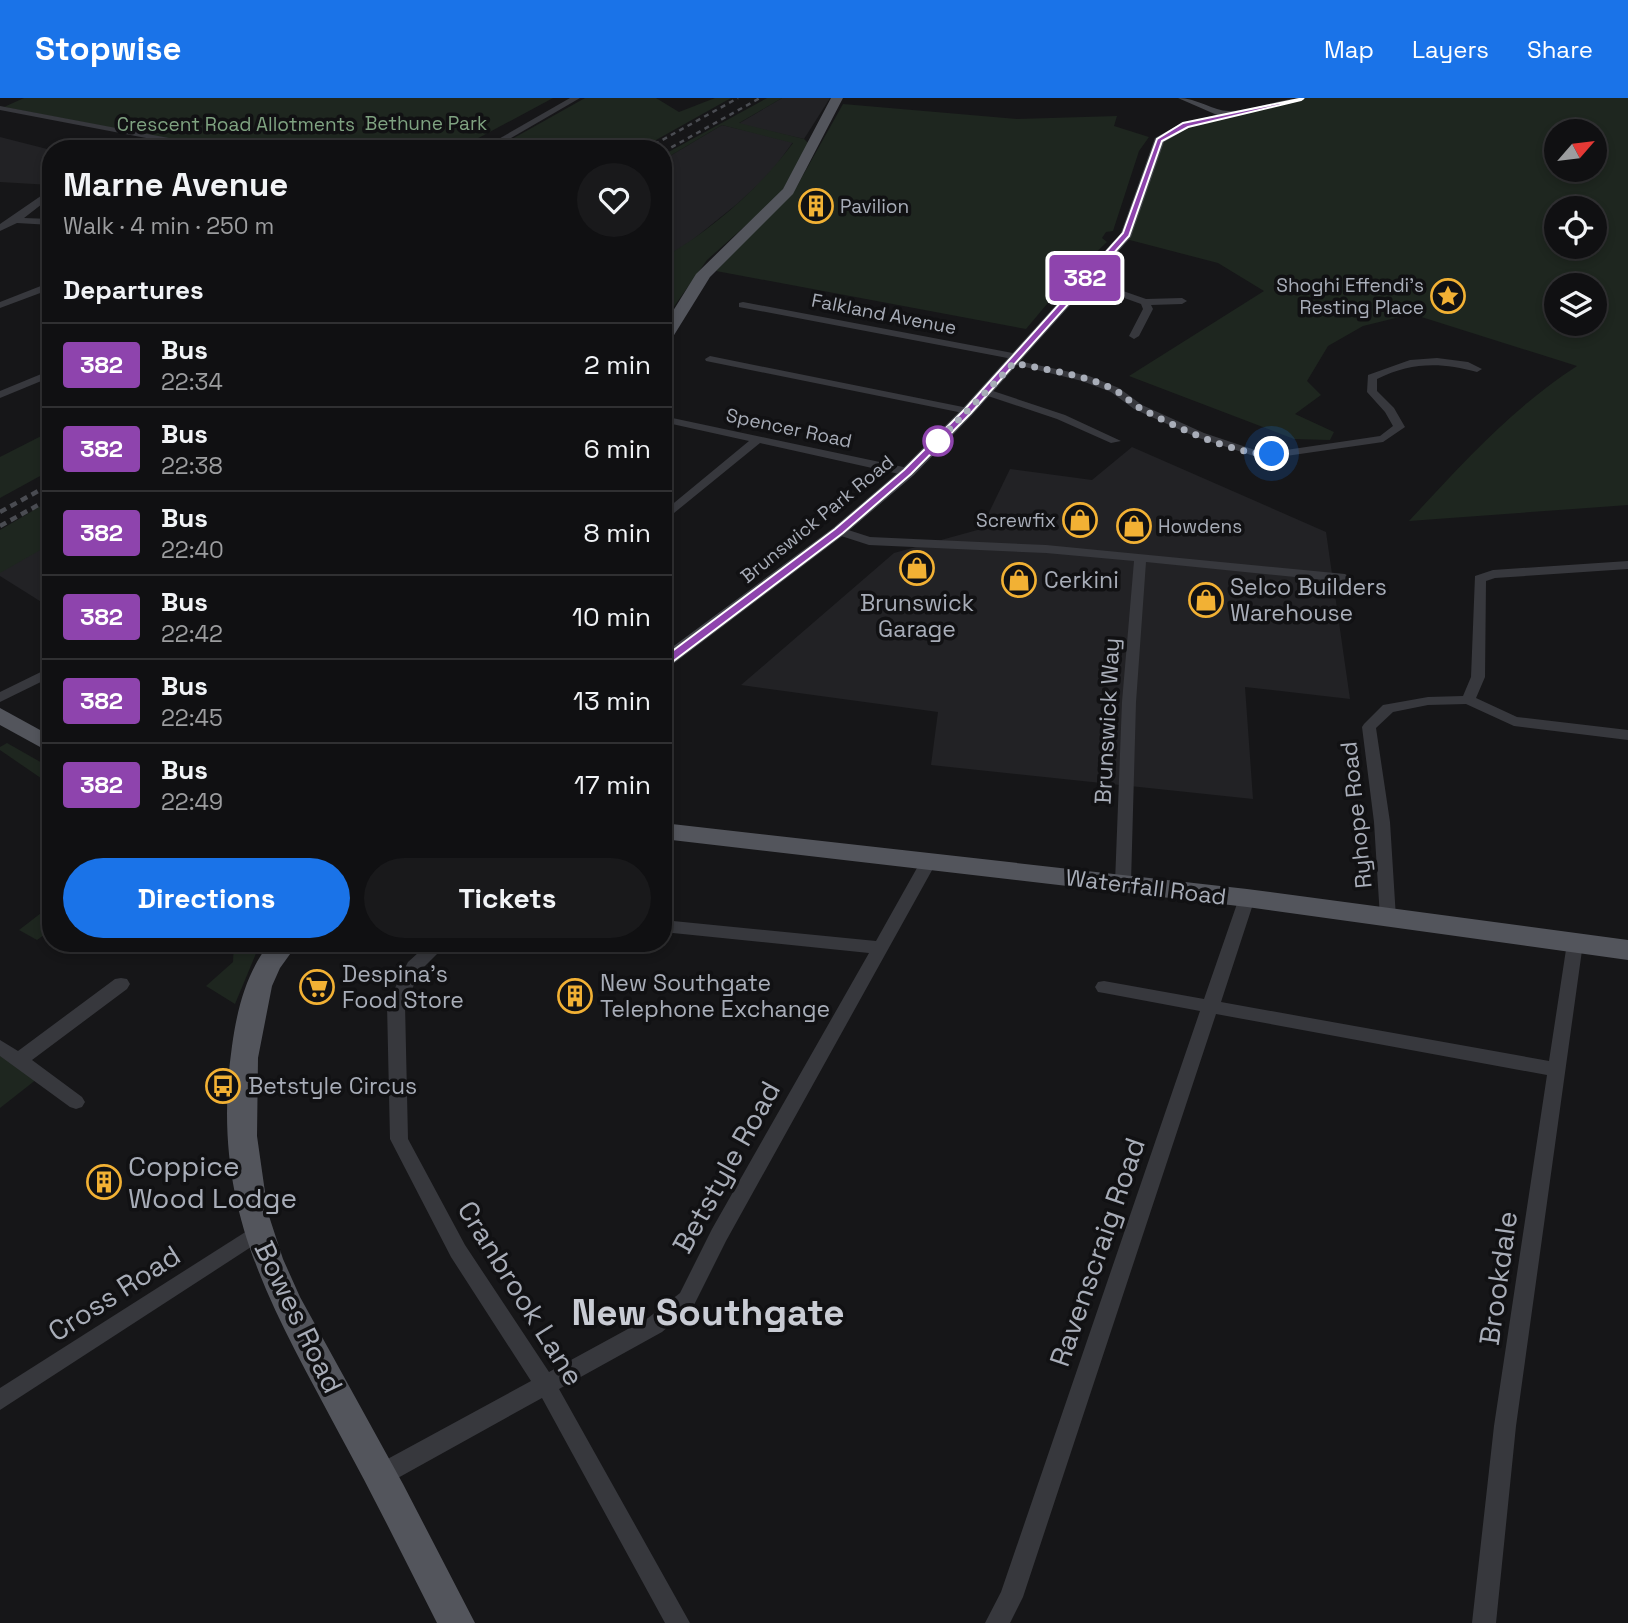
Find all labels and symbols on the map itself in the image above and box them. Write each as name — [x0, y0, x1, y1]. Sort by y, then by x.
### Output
park label: Bethune Park — [365, 111, 487, 136]
park label: Crescent Road Allotments — [117, 112, 355, 137]
north arrow — [1544, 119, 1606, 182]
building icon: Pavilion — [797, 187, 835, 225]
place label: Pavilion — [840, 194, 909, 219]
line badge: 382 — [1045, 255, 1125, 301]
place label: Shoghi Effendi’s Resting Place — [1276, 273, 1424, 320]
place icon: Shoghi Effendi’s Resting Place — [1429, 277, 1467, 315]
street label: Falkland Avenue — [809, 288, 959, 340]
street label: Spencer Road — [724, 402, 854, 454]
unlabelled marker — [923, 426, 953, 456]
your location — [1254, 436, 1289, 471]
street label: Brunswick Park Road — [735, 449, 899, 589]
shop icon: Screwfix — [1061, 501, 1099, 539]
shop icon: Howdens — [1115, 507, 1153, 545]
place label: Screwfix — [976, 508, 1056, 533]
place label: Howdens — [1158, 514, 1242, 539]
shop icon: Brunswick Garage — [898, 549, 936, 587]
shop icon: Cerkini — [1000, 561, 1038, 599]
place label: Cerkini — [1044, 565, 1119, 595]
place label: Selco Builders Warehouse — [1230, 572, 1387, 628]
shop icon: Selco Builders Warehouse — [1187, 581, 1225, 619]
place label: Brunswick Garage — [860, 588, 974, 644]
street label: Brunswick Way — [1088, 637, 1126, 805]
street label: Ryhope Road — [1333, 740, 1379, 890]
street label: Waterfall Road — [1064, 862, 1228, 912]
place label: Despina's Food Store — [342, 959, 464, 1015]
supermarket icon: Despina's Food Store — [298, 968, 336, 1006]
place label: New Southgate Telephone Exchange — [600, 968, 830, 1024]
building icon: New Southgate Telephone Exchange — [556, 977, 594, 1015]
bus stop icon: Betstyle Circus — [204, 1067, 242, 1105]
place label: Betstyle Circus — [248, 1071, 417, 1101]
street label: Betstyle Road — [664, 1075, 788, 1259]
street label: Ravenscraig Road — [1041, 1133, 1153, 1371]
place label: Coppice Wood Lodge — [128, 1148, 297, 1216]
building icon: Coppice Wood Lodge — [85, 1163, 123, 1201]
street label: Cranbrook Lane — [450, 1194, 592, 1392]
street label: Brookdale — [1471, 1209, 1525, 1347]
street label: Bowes Road — [247, 1235, 351, 1399]
street label: Cross Road — [41, 1237, 187, 1349]
district label: New Southgate — [571, 1289, 845, 1336]

